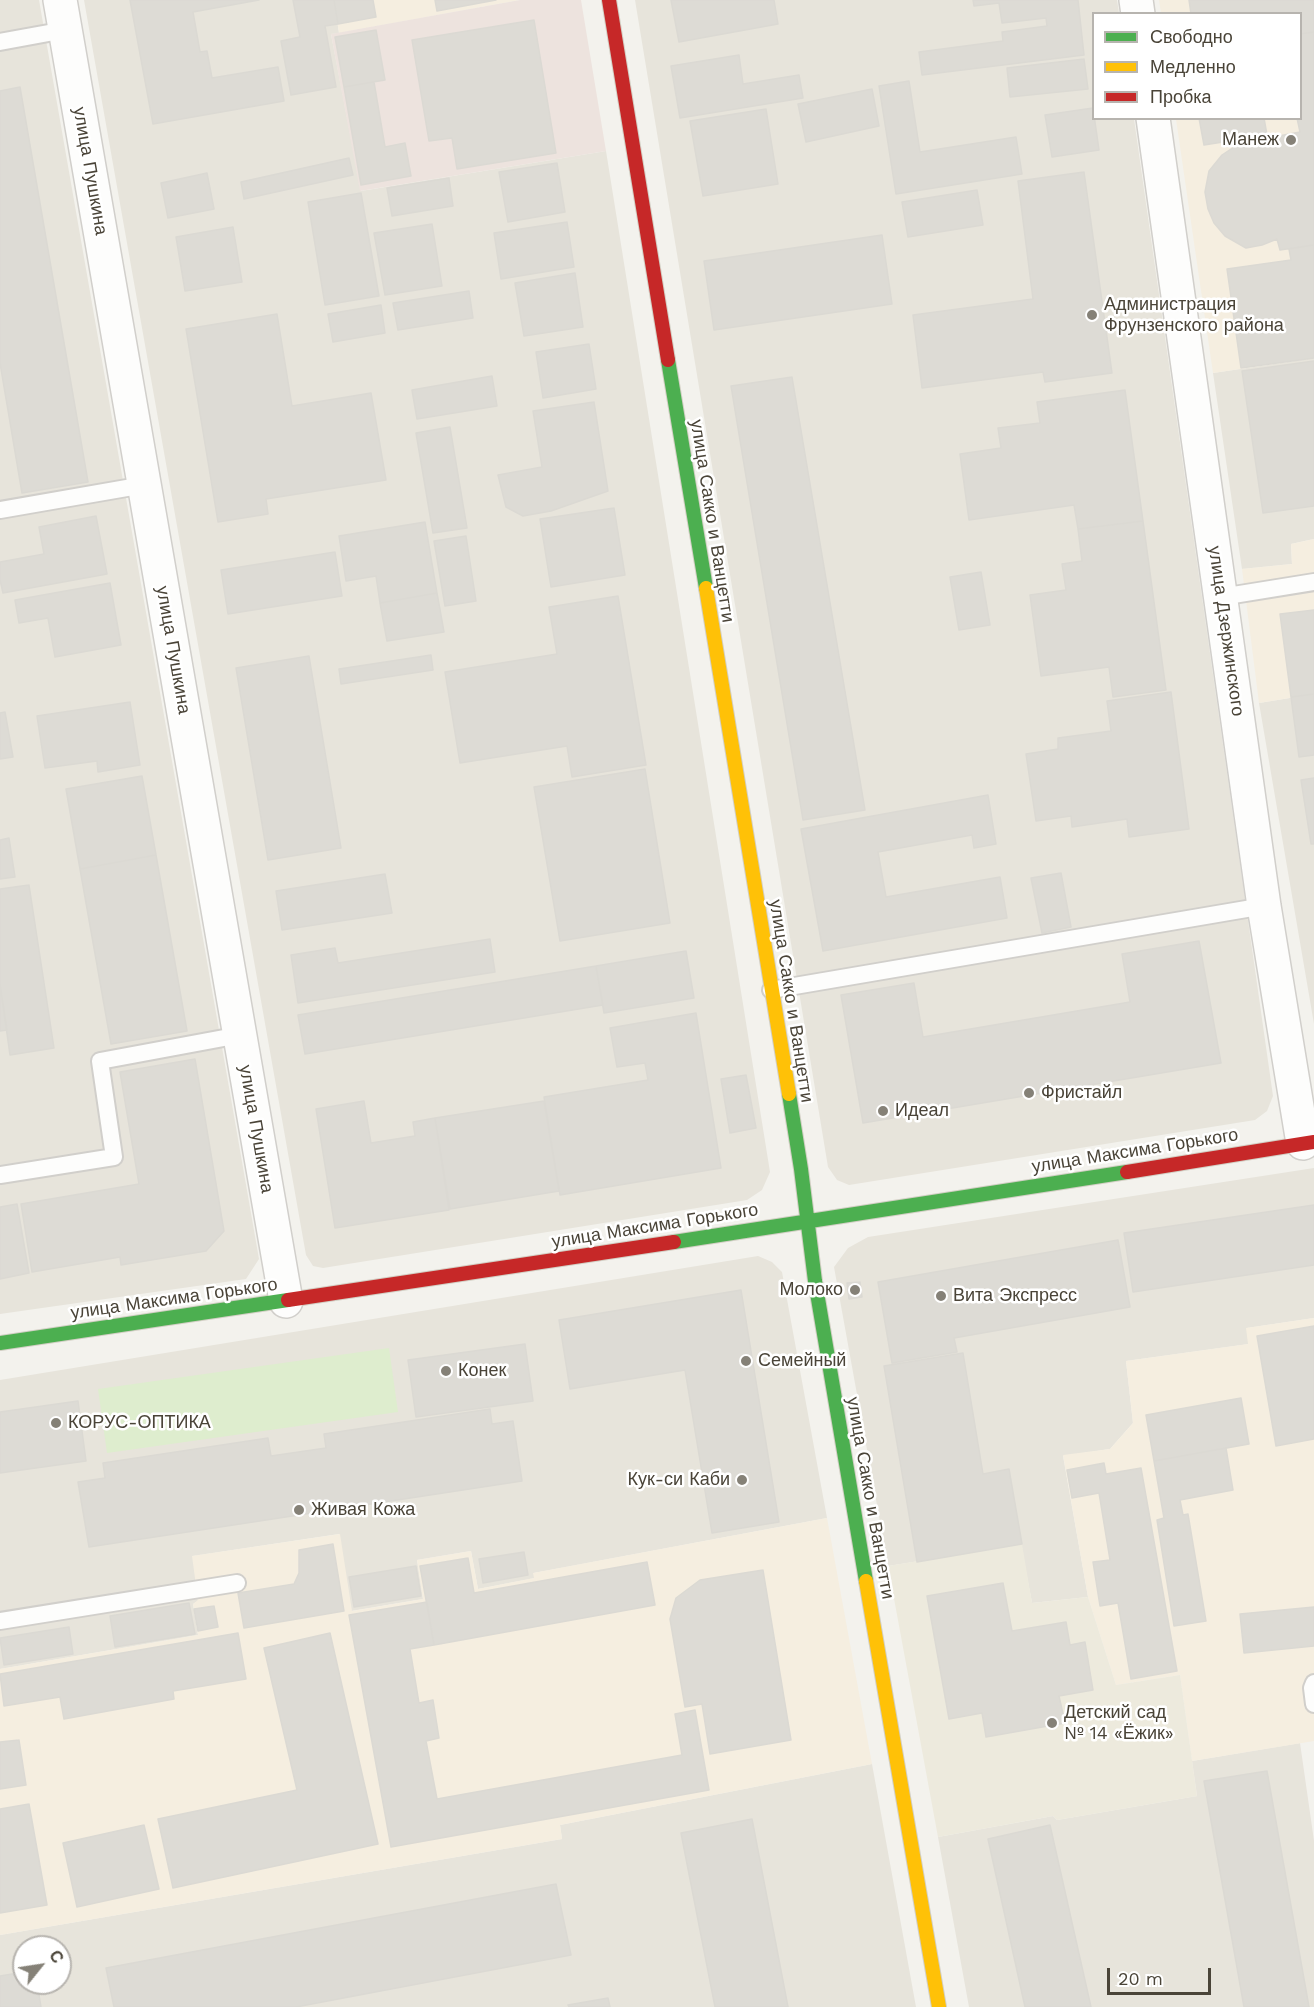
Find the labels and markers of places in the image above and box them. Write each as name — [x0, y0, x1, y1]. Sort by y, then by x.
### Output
place label: Манеж — [1222, 129, 1279, 151]
marker: Манеж — [1284, 133, 1298, 147]
place label: Администрация Фрунзенского района — [1104, 294, 1284, 336]
marker: Администрация Фрунзенского района — [1085, 308, 1099, 322]
place label: Фристайл — [1041, 1082, 1122, 1104]
marker: Фристайл — [1022, 1086, 1036, 1100]
place label: Идеал — [895, 1100, 949, 1122]
marker: Идеал — [876, 1104, 890, 1118]
place label: Молоко — [779, 1279, 843, 1301]
marker: Молоко — [848, 1283, 862, 1297]
place label: Вита Экспресс — [953, 1285, 1077, 1307]
marker: Вита Экспресс — [934, 1289, 948, 1303]
place label: Семейный — [758, 1350, 846, 1372]
marker: Семейный — [739, 1354, 753, 1368]
place label: Конек — [458, 1360, 506, 1382]
marker: Конек — [439, 1364, 453, 1378]
place label: КОРУС-ОПТИКА — [68, 1412, 211, 1434]
marker: КОРУС-ОПТИКА — [49, 1416, 63, 1430]
place label: Кук-си Каби — [627, 1469, 730, 1491]
marker: Кук-си Каби — [735, 1473, 749, 1487]
place label: Живая Кожа — [311, 1499, 415, 1521]
marker: Живая Кожа — [292, 1503, 306, 1517]
place label: Детский сад № 14 «Ёжик» — [1064, 1702, 1174, 1744]
marker: Детский сад № 14 «Ёжик» — [1045, 1716, 1059, 1730]

